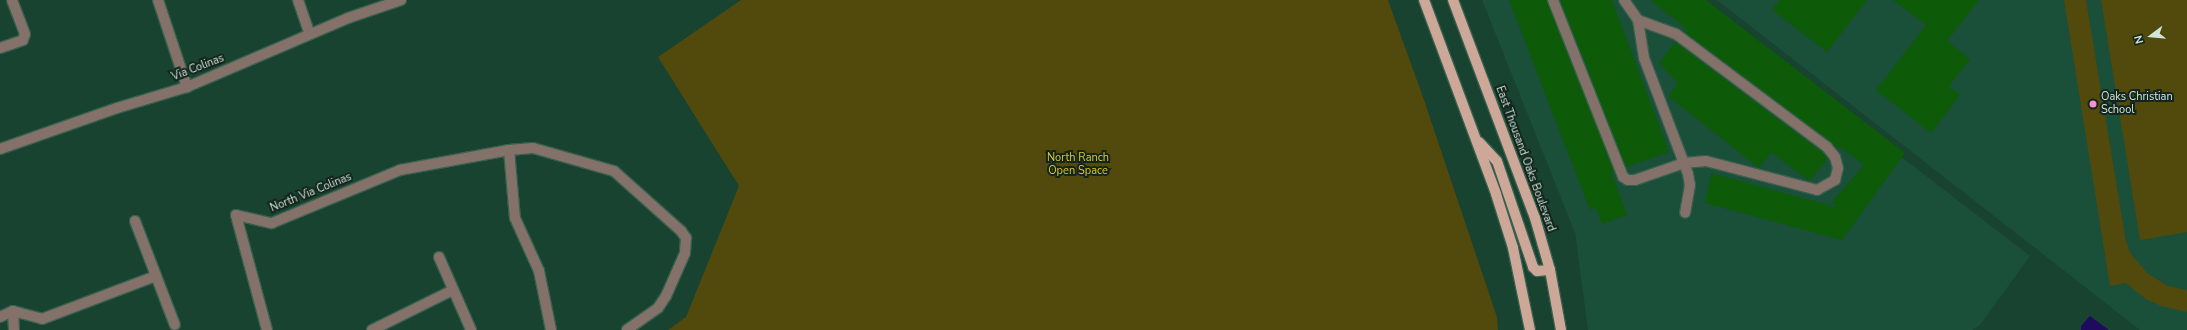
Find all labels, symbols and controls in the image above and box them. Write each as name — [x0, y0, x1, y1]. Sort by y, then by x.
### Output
north arrow — [2131, 16, 2171, 56]
text: N — [2131, 33, 2147, 45]
street label: Via Colinas — [170, 52, 226, 84]
street label: East Thousand Oaks Boulevard — [1492, 84, 1558, 234]
place label: Oaks Christian School — [2101, 91, 2173, 117]
marker: Oaks Christian School — [2088, 99, 2098, 109]
park label: North Ranch Open Space — [1047, 152, 1109, 178]
street label: North Via Colinas — [268, 171, 354, 215]

